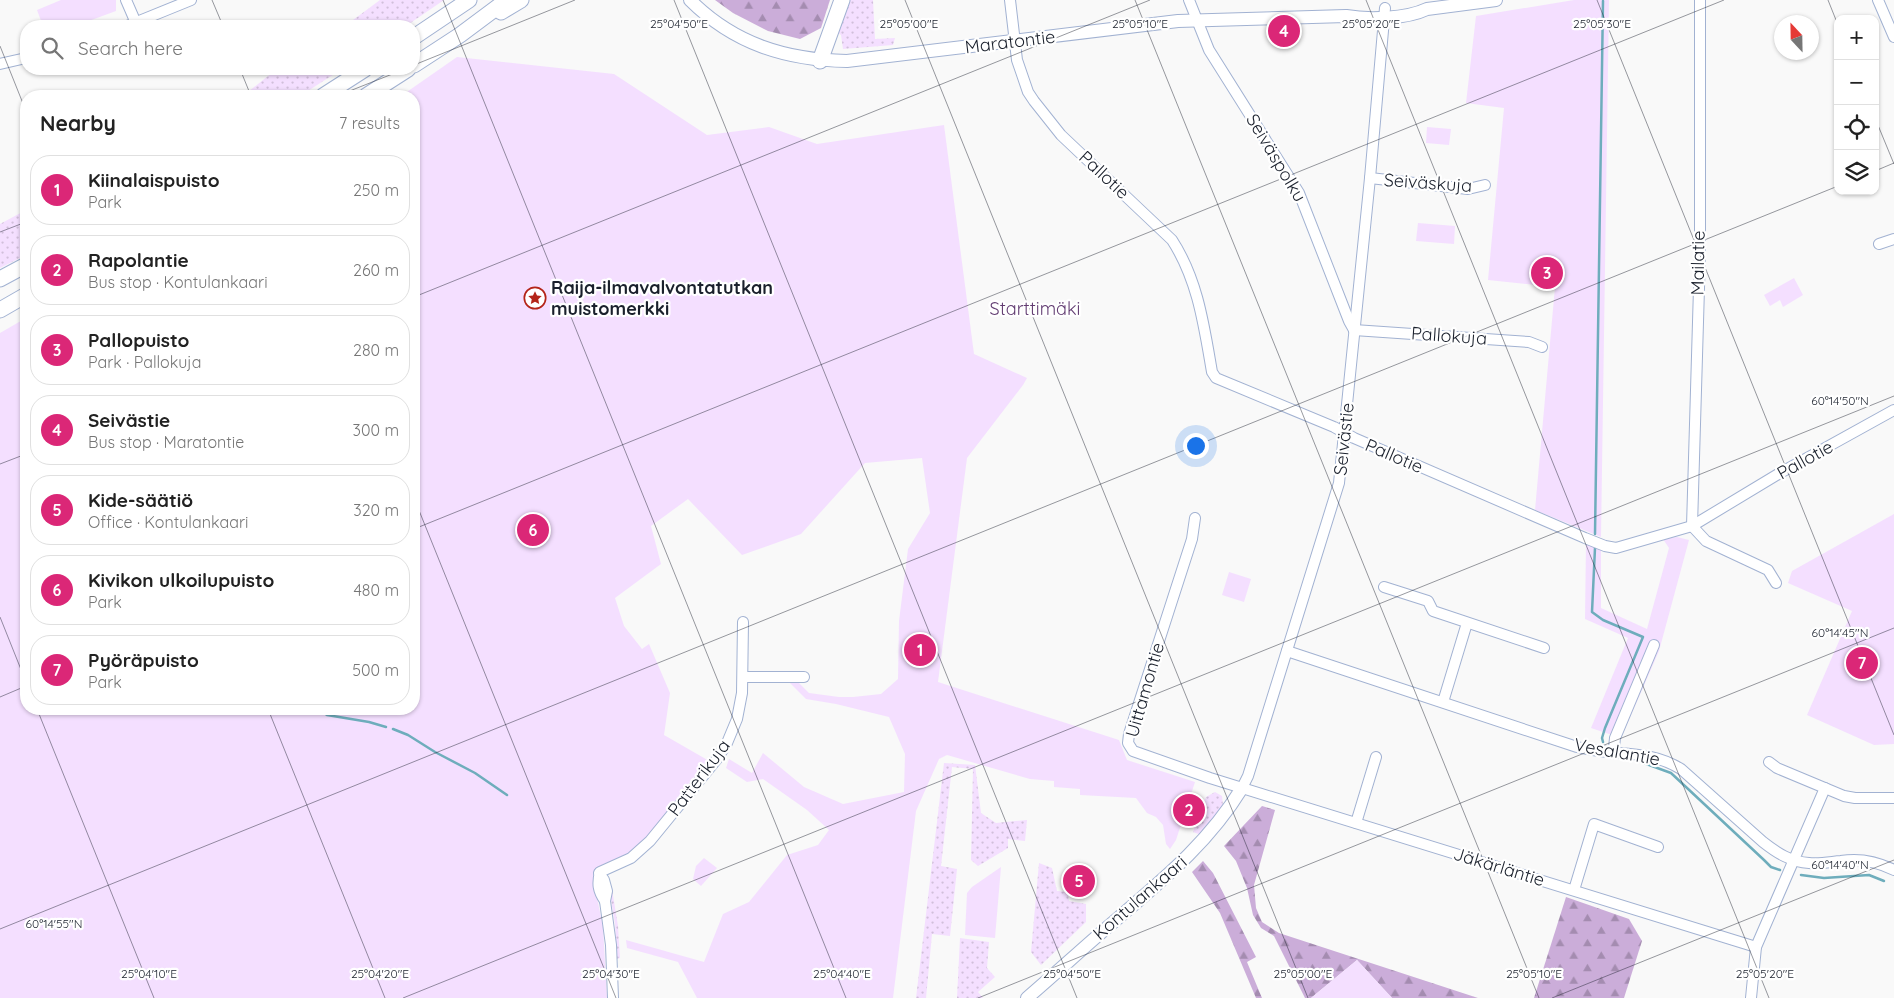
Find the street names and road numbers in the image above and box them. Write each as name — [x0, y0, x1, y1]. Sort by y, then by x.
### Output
street label: Maratontie — [963, 25, 1056, 58]
street label: Seiväspolku — [1241, 110, 1312, 206]
street label: Pallotie — [1074, 146, 1134, 204]
street label: Seiväskuja — [1383, 168, 1473, 197]
street label: Mailatie — [1685, 230, 1710, 296]
street label: Pallokuja — [1410, 321, 1488, 350]
street label: Seivästie — [1328, 401, 1359, 477]
street label: Pallotie — [1362, 433, 1427, 478]
street label: Pallotie — [1773, 435, 1837, 484]
street label: Uittamontie — [1120, 640, 1169, 740]
street label: Vesalantie — [1572, 733, 1662, 770]
street label: Patterikuja — [662, 735, 735, 821]
street label: Jäkärläntie — [1451, 842, 1548, 891]
street label: Kontulankaari — [1088, 851, 1191, 945]

